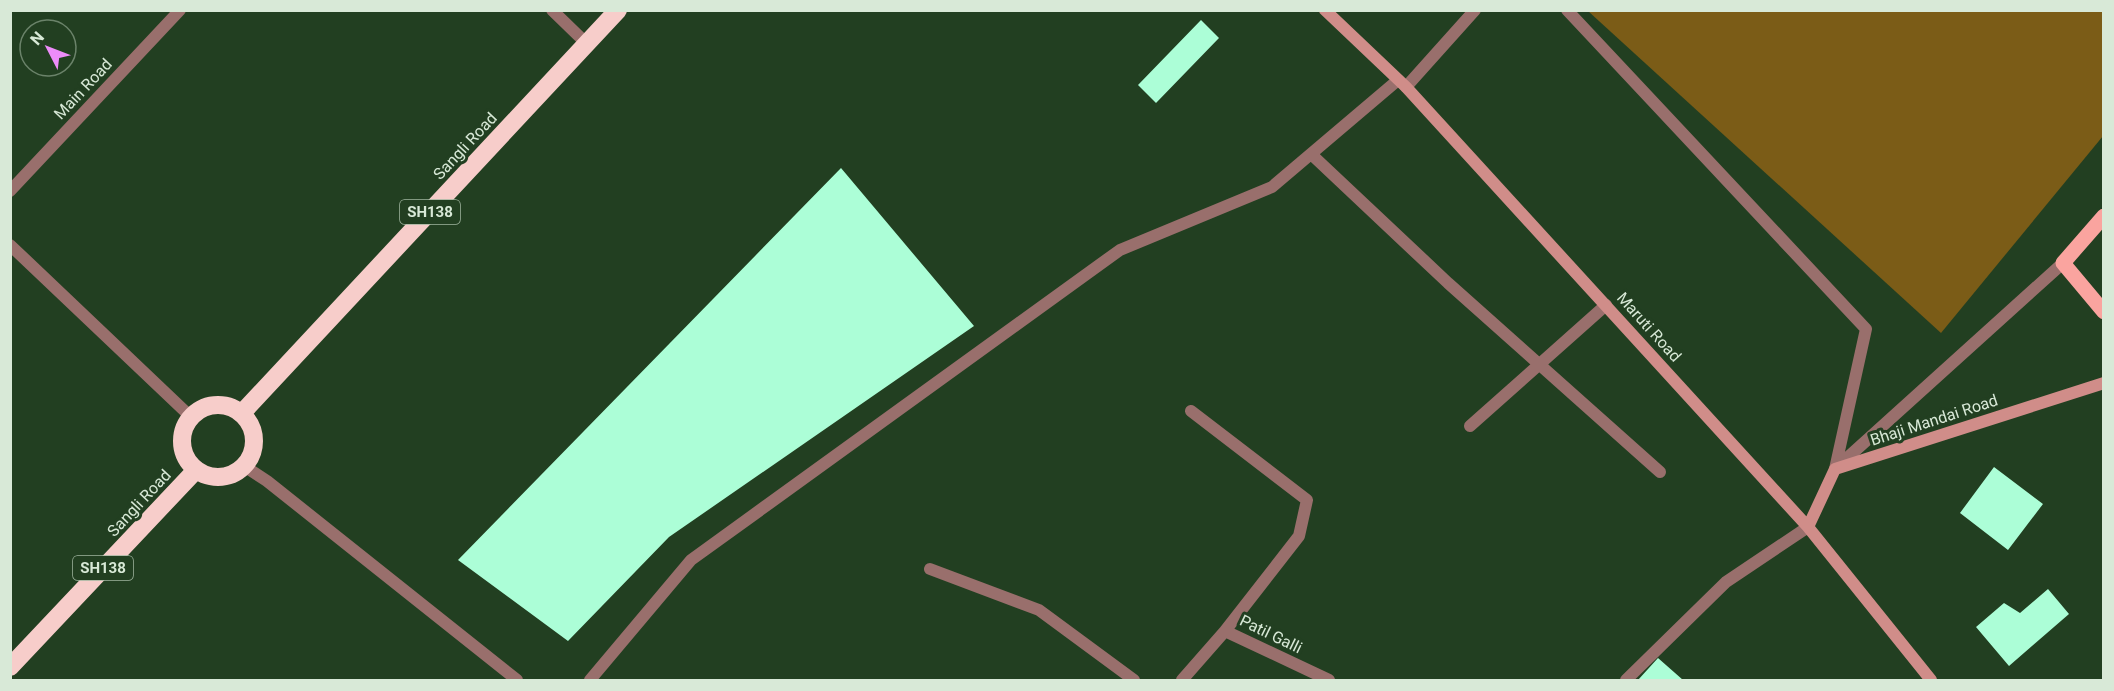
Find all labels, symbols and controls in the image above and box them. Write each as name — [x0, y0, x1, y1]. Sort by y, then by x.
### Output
north arrow — [18, 18, 78, 78]
text: N — [26, 28, 48, 49]
street label: Main Road — [50, 55, 116, 123]
street label: Sangli Road — [429, 109, 501, 183]
road number: SH138 — [400, 200, 460, 224]
street label: Maruti Road — [1613, 288, 1685, 366]
street label: Bhaji Mandai Road — [1868, 390, 2000, 450]
street label: Sangli Road — [103, 466, 175, 540]
road number: SH138 — [73, 556, 133, 580]
street label: Patil Galli — [1237, 611, 1305, 657]

